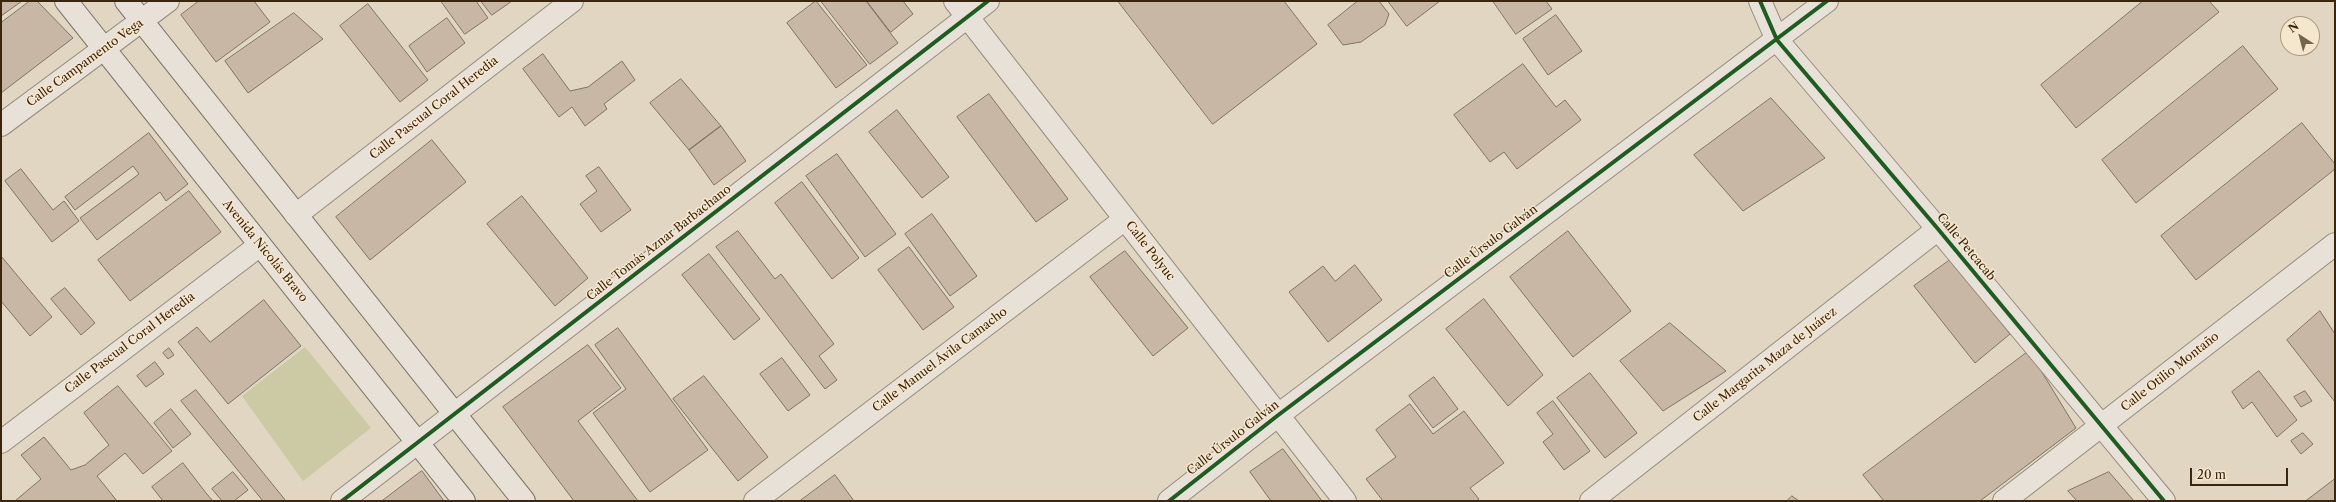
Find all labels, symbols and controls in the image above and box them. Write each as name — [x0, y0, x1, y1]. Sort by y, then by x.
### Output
street label: Calle Campamento Vega — [24, 16, 146, 110]
north arrow — [2280, 16, 2320, 56]
text: N — [2286, 19, 2302, 36]
street label: Calle Pascual Coral Heredia — [367, 53, 501, 163]
street label: Calle Tomás Aznar Barbachano — [584, 182, 734, 304]
street label: Avenida Nicolás Bravo — [219, 197, 311, 305]
street label: Calle Úrsulo Galván — [1442, 202, 1540, 282]
street label: Calle Petcacab — [1934, 210, 1998, 284]
street label: Calle Polyuc — [1122, 218, 1178, 284]
street label: Calle Pascual Coral Heredia — [62, 289, 198, 397]
street label: Calle Manuel Ávila Camacho — [870, 305, 1010, 415]
street label: Calle Margarita Maza de Juárez — [1690, 305, 1840, 425]
street label: Calle Otilio Montaño — [2118, 329, 2222, 415]
street label: Calle Úrsulo Galván — [1184, 398, 1282, 478]
scale bar — [2192, 460, 2290, 486]
text: 20 m — [2197, 467, 2226, 482]

